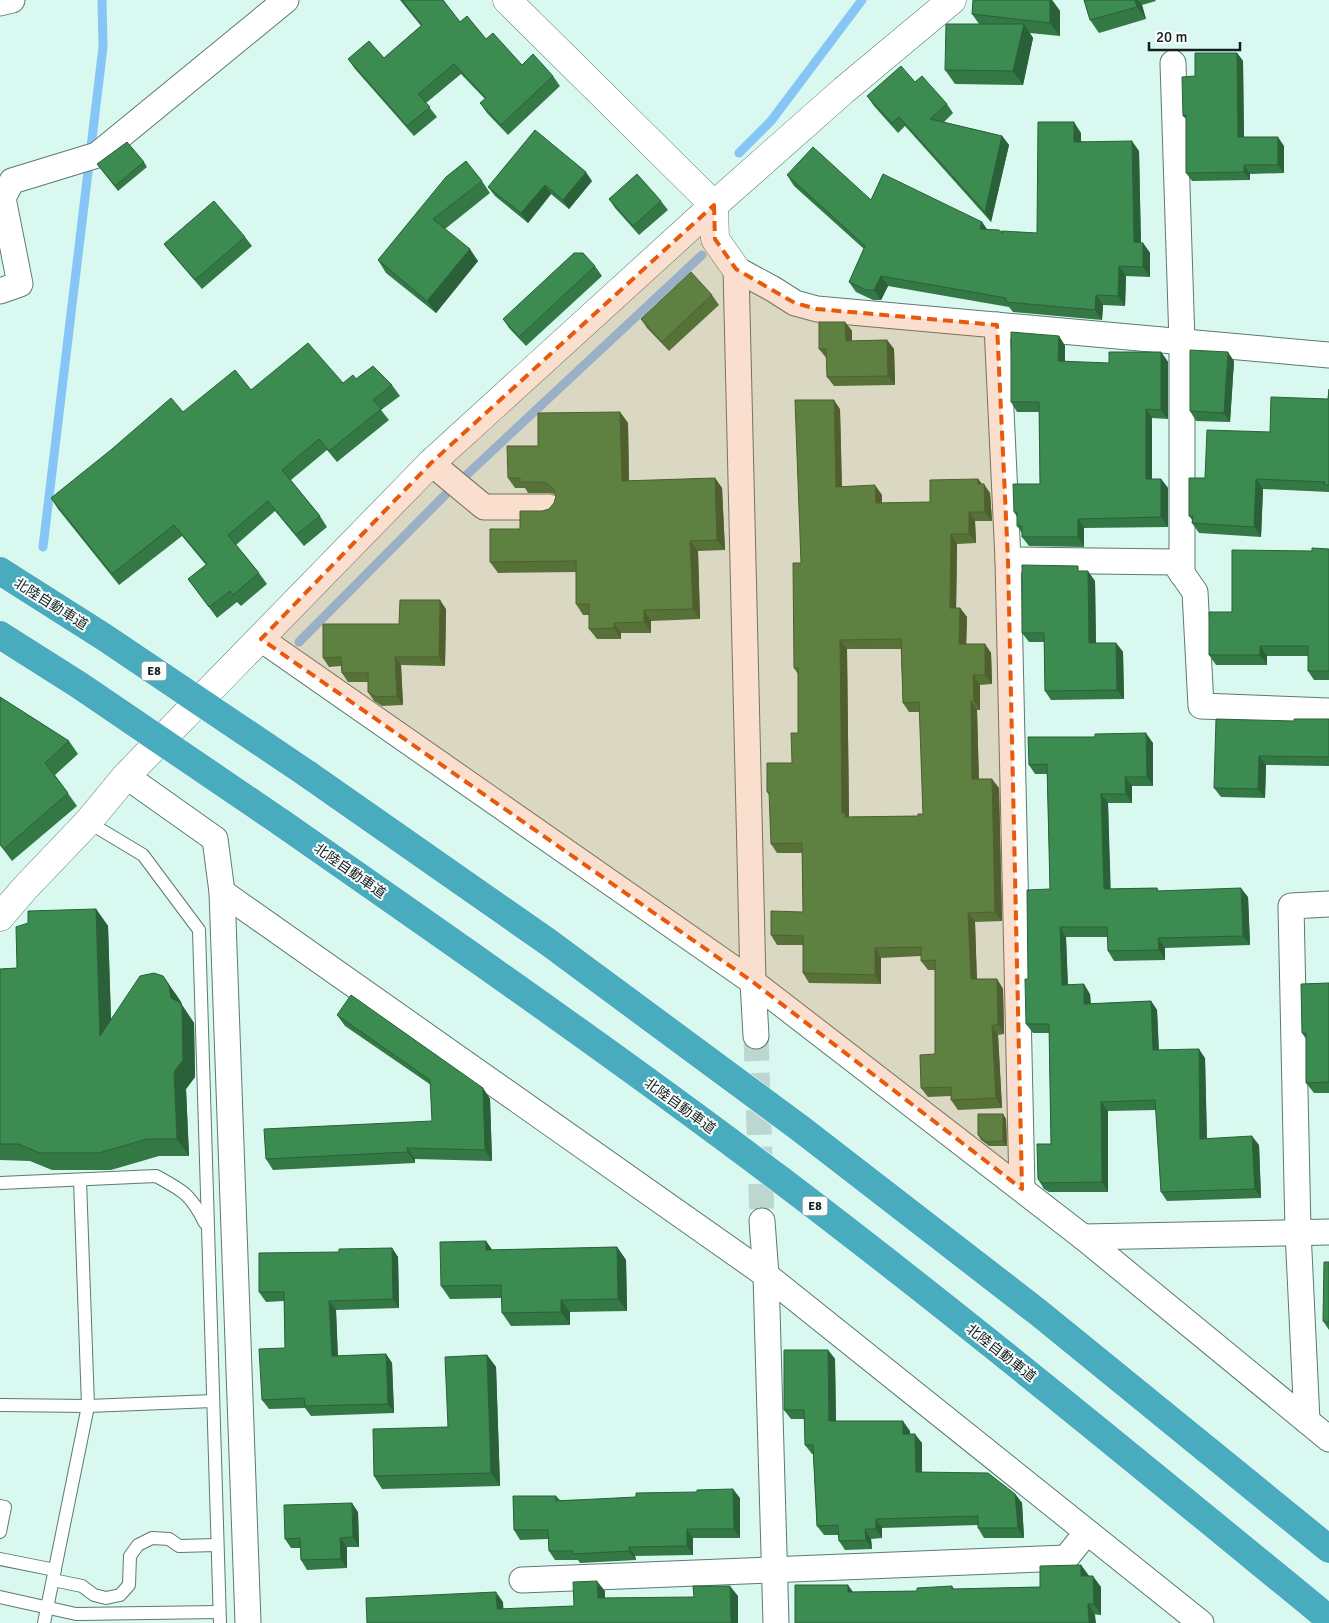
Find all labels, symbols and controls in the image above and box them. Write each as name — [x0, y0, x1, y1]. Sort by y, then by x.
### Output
scale bar — [1149, 20, 1240, 52]
text: 20 m — [1156, 28, 1187, 46]
street label: 北陸自動車道 — [11, 575, 91, 633]
road number: E8 — [142, 661, 166, 680]
street label: 北陸自動車道 — [311, 840, 389, 902]
street label: 北陸自動車道 — [641, 1074, 719, 1138]
road number: E8 — [802, 1196, 828, 1216]
street label: 北陸自動車道 — [963, 1320, 1039, 1386]

